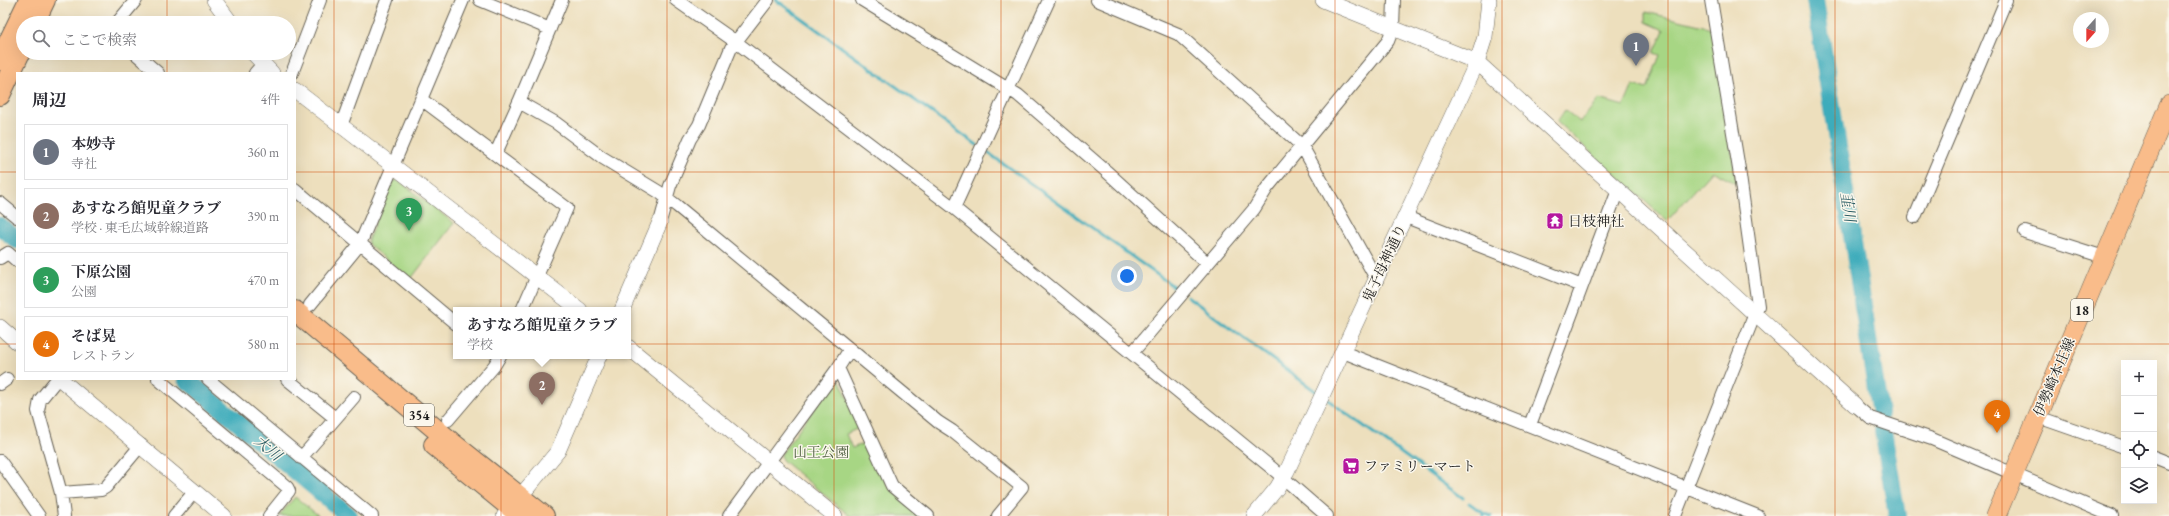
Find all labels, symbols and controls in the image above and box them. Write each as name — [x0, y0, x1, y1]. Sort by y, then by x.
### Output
north arrow — [2073, 12, 2109, 48]
search box — [16, 16, 296, 60]
icon: search — [30, 27, 52, 49]
text: ここで検索 — [62, 30, 137, 49]
pin: 1 — [1623, 33, 1649, 66]
text: 周辺 — [32, 89, 66, 111]
text: 4件 — [261, 91, 280, 108]
text: 本妙寺 — [71, 134, 116, 153]
text: 1 — [43, 144, 49, 161]
text: 360 m — [248, 144, 279, 161]
text: 寺社 — [71, 155, 97, 172]
water label: 韮川 — [1837, 191, 1861, 225]
text: あすなろ館児童クラブ — [71, 198, 221, 217]
pin: 3 — [396, 198, 422, 231]
text: 2 — [43, 208, 49, 225]
text: 390 m — [248, 208, 279, 225]
temple icon: 日枝神社 — [1545, 211, 1565, 231]
place label: 日枝神社 — [1568, 212, 1624, 230]
text: 学校 · 東毛広域幹線道路 — [71, 219, 209, 236]
street label: 鬼子母神通り — [1358, 221, 1410, 305]
text: 下原公園 — [71, 262, 131, 281]
your location — [1117, 266, 1137, 286]
text: 3 — [43, 272, 49, 289]
text: 470 m — [248, 272, 279, 289]
text: 公園 — [71, 283, 97, 300]
road number: 18 — [2071, 299, 2093, 321]
popup — [453, 307, 631, 359]
text: あすなろ館児童クラブ — [467, 315, 617, 334]
text: そば晃 — [71, 326, 116, 345]
street label: 伊勢崎本庄線 — [2029, 335, 2079, 419]
text: 4 — [43, 336, 49, 353]
text: 580 m — [248, 336, 279, 353]
text: 学校 — [467, 336, 493, 353]
text: レストラン — [71, 347, 136, 364]
map controls — [2121, 360, 2157, 504]
button: + — [2121, 360, 2157, 396]
pin: 2 — [529, 372, 555, 405]
button: − — [2121, 396, 2157, 432]
pin: 4 — [1984, 400, 2010, 433]
road number: 354 — [404, 404, 434, 426]
water label: 大川 — [251, 431, 287, 466]
button: locate — [2121, 432, 2157, 468]
park label: 山王公園 — [793, 443, 849, 461]
supermarket icon: ファミリーマート — [1341, 456, 1361, 476]
place label: ファミリーマート — [1364, 457, 1476, 475]
button: layers — [2121, 468, 2157, 504]

